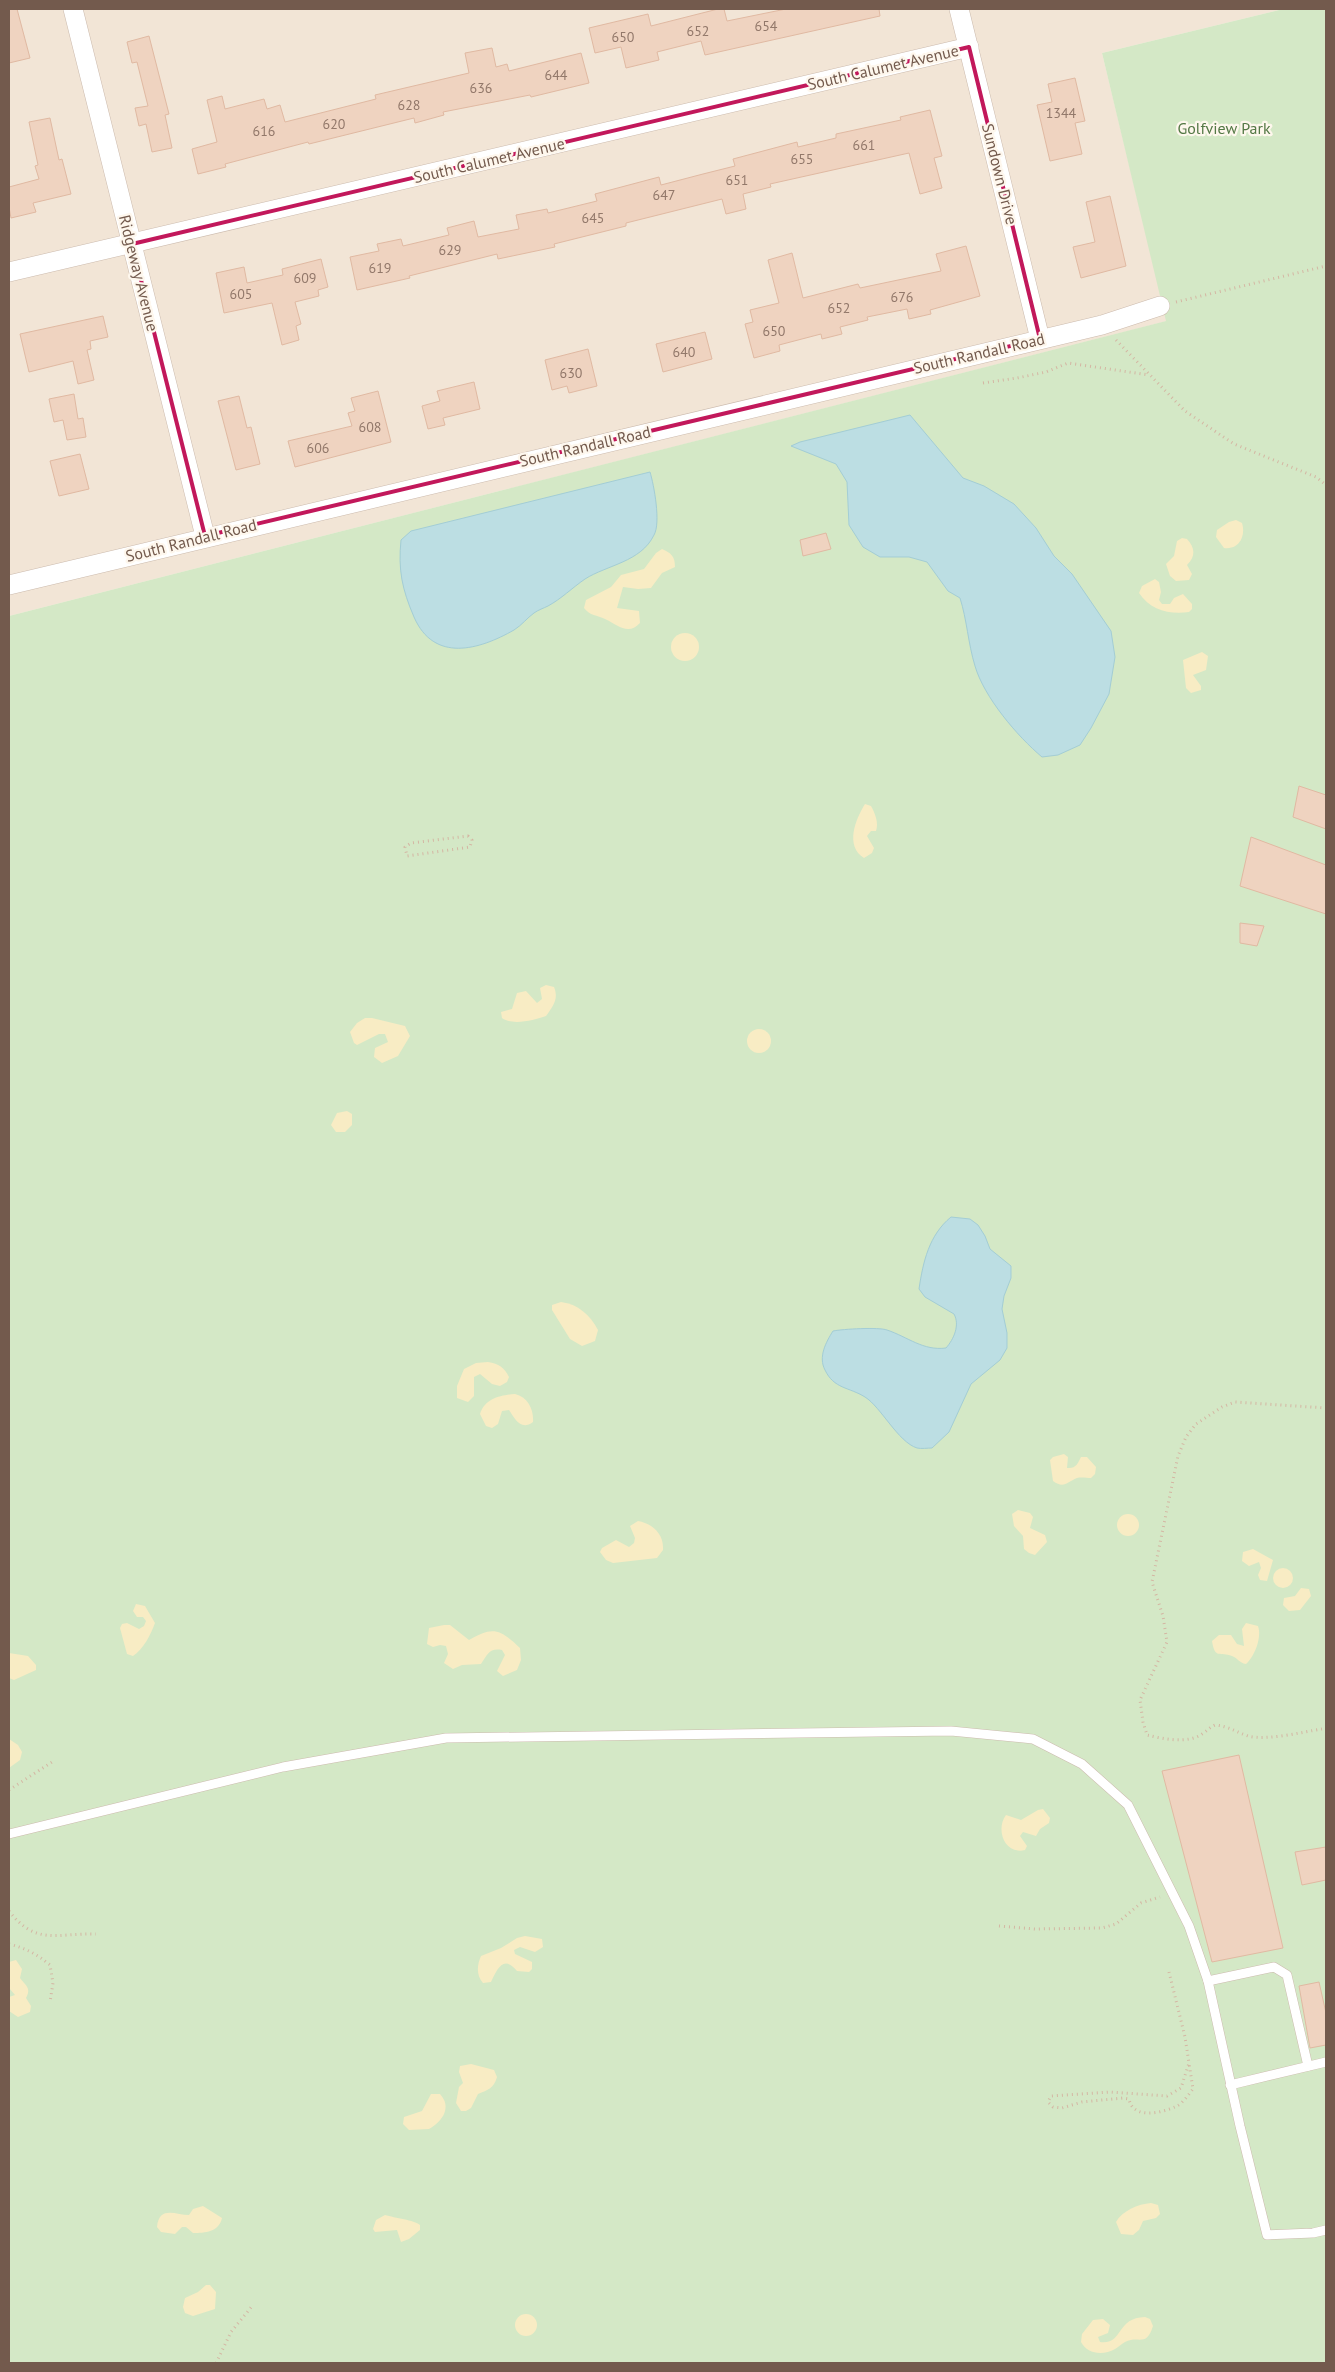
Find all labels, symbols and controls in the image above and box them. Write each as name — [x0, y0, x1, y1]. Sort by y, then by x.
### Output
house number: 654 — [755, 17, 778, 35]
house number: 652 — [687, 22, 709, 40]
house number: 650 — [612, 28, 635, 46]
street label: South Calumet Avenue — [805, 40, 961, 94]
house number: 644 — [545, 66, 568, 84]
house number: 636 — [470, 79, 492, 97]
house number: 628 — [398, 96, 420, 114]
house number: 1344 — [1046, 104, 1077, 122]
house number: 620 — [323, 115, 346, 133]
park label: Golfview Park — [1177, 118, 1271, 138]
street label: Sundown Drive — [978, 121, 1022, 227]
house number: 616 — [253, 122, 275, 140]
street label: South Calumet Avenue — [411, 133, 567, 187]
house number: 661 — [853, 136, 875, 154]
house number: 655 — [791, 150, 813, 168]
house number: 651 — [726, 171, 748, 189]
house number: 647 — [653, 186, 675, 204]
house number: 645 — [582, 209, 604, 227]
street label: Ridgeway Avenue — [115, 213, 163, 333]
house number: 629 — [439, 241, 461, 259]
house number: 619 — [369, 259, 391, 277]
house number: 609 — [294, 269, 316, 287]
house number: 605 — [230, 285, 252, 303]
house number: 676 — [891, 288, 913, 306]
house number: 652 — [828, 299, 850, 317]
house number: 650 — [763, 322, 786, 340]
street label: South Randall Road — [911, 328, 1047, 378]
house number: 640 — [673, 343, 696, 361]
house number: 630 — [560, 364, 583, 382]
house number: 608 — [359, 418, 381, 436]
street label: South Randall Road — [517, 421, 653, 471]
house number: 606 — [307, 439, 329, 457]
street label: South Randall Road — [123, 514, 259, 566]

